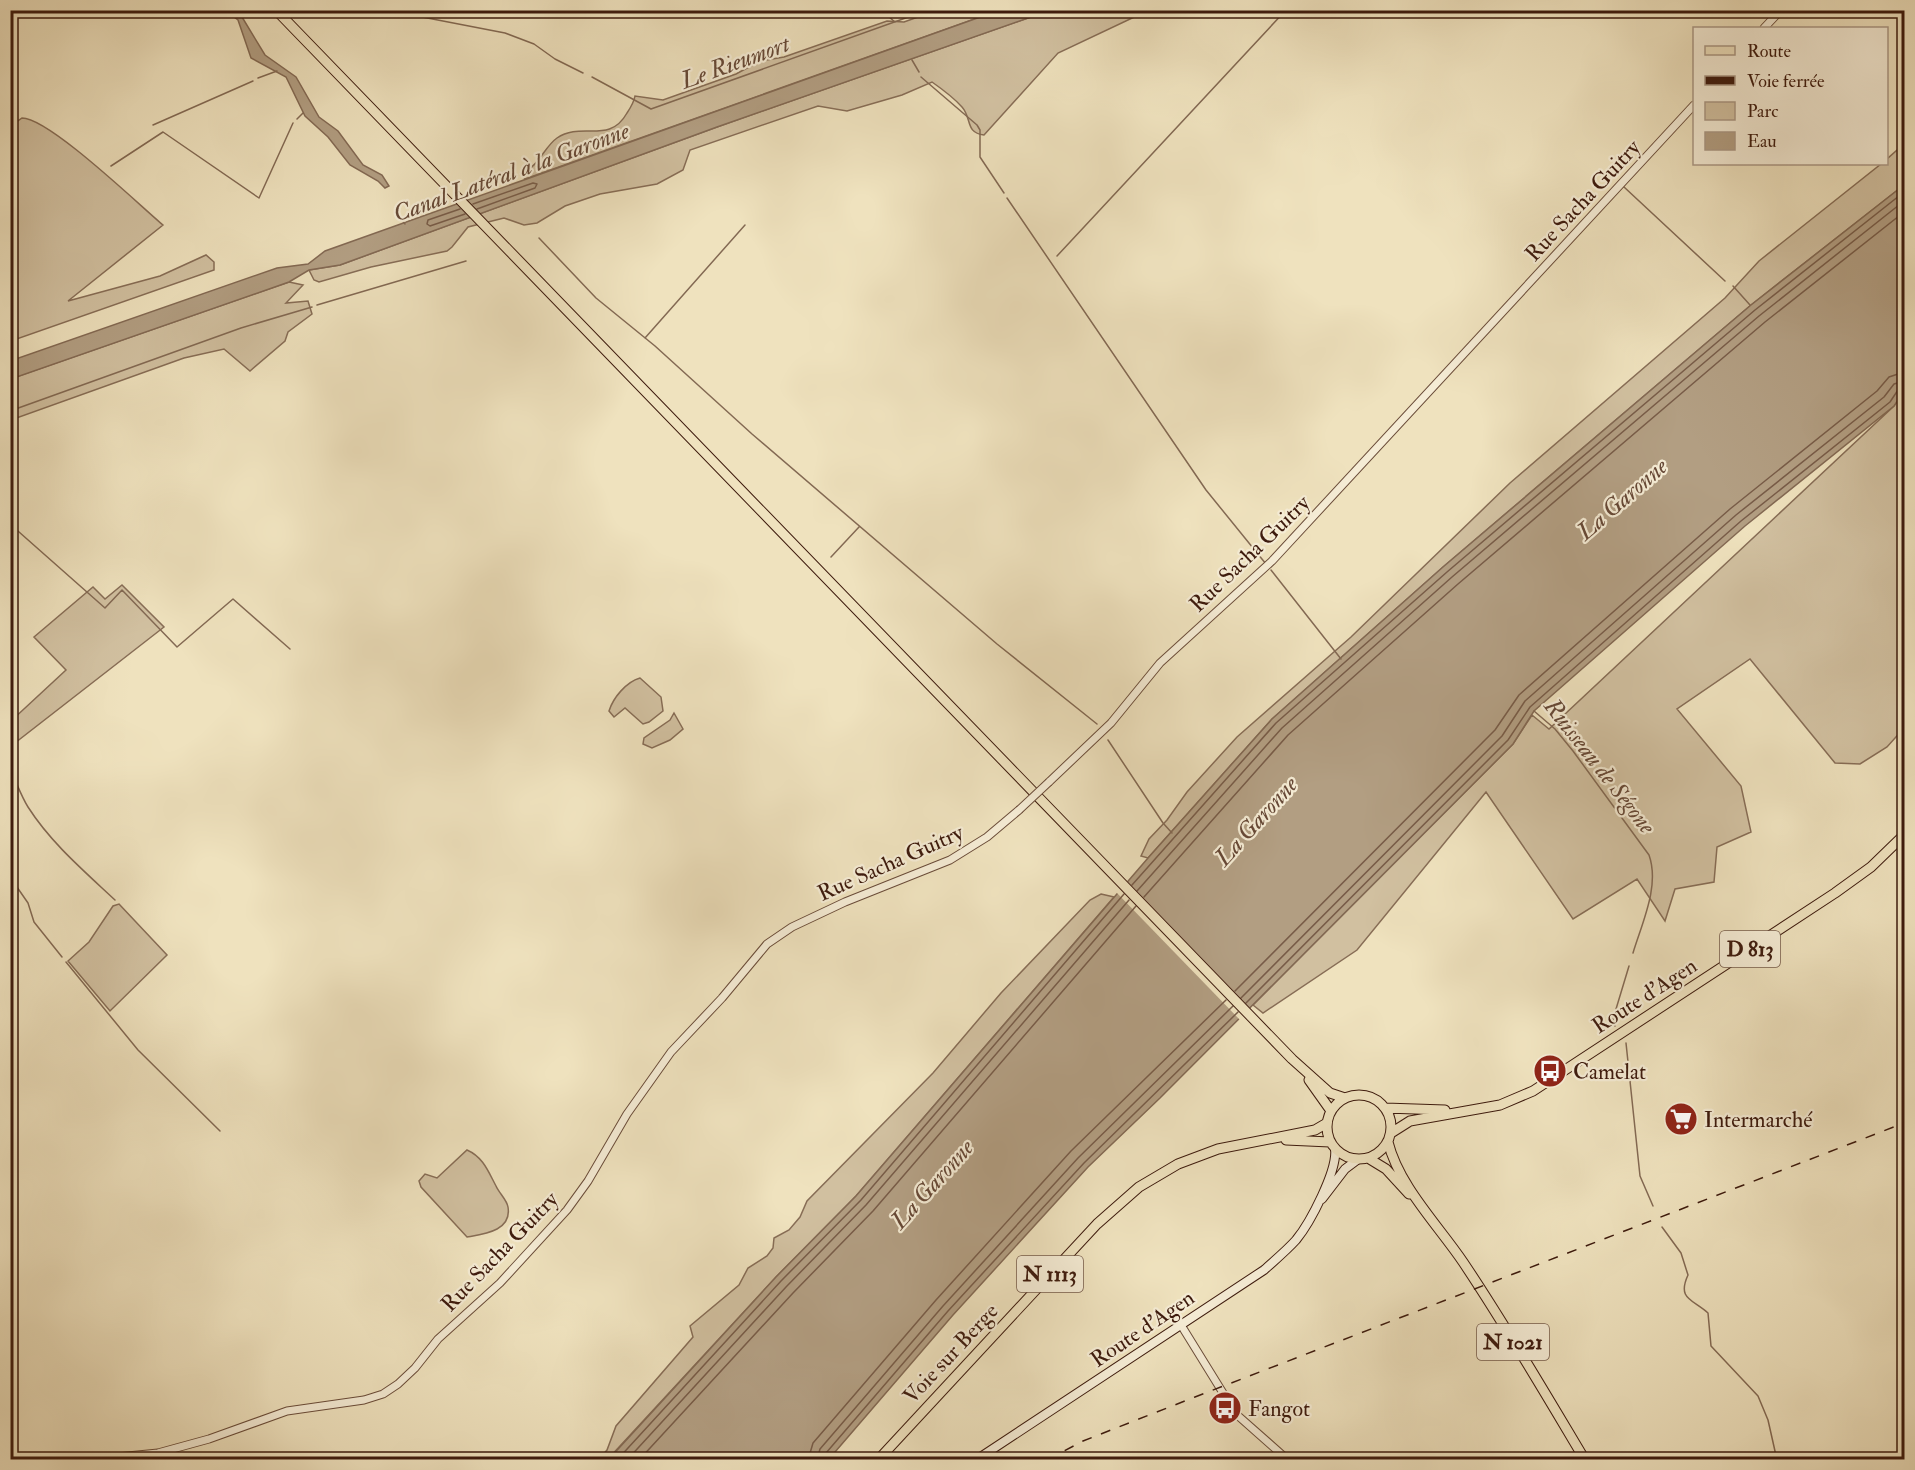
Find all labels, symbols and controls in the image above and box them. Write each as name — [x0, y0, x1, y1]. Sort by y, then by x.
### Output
legend — [1693, 27, 1888, 165]
water label: Le Rieumort — [676, 28, 795, 97]
text: Route — [1747, 40, 1791, 63]
text: Voie ferrée — [1747, 70, 1825, 93]
text: Parc — [1747, 100, 1778, 123]
water label: Canal Latéral à la Garonne — [389, 115, 634, 230]
text: Eau — [1747, 130, 1777, 153]
street label: Rue Sacha Guitry — [1519, 134, 1647, 268]
water label: La Garonne — [1570, 451, 1675, 548]
street label: Rue Sacha Guitry — [1184, 489, 1316, 618]
water label: Ruisseau de Ségone — [1536, 691, 1663, 841]
water label: La Garonne — [1207, 769, 1306, 874]
street label: Rue Sacha Guitry — [813, 818, 968, 908]
road number: D 813 — [1720, 931, 1780, 967]
street label: Route d'Agen — [1587, 952, 1702, 1040]
bus stop icon: Camelat — [1532, 1053, 1568, 1089]
place label: Camelat — [1573, 1058, 1646, 1086]
supermarket icon: Intermarché — [1663, 1101, 1699, 1137]
place label: Intermarché — [1704, 1106, 1813, 1134]
water label: La Garonne — [883, 1132, 982, 1237]
street label: Rue Sacha Guitry — [435, 1185, 564, 1318]
road number: N 1113 — [1017, 1256, 1083, 1292]
street label: Route d'Agen — [1085, 1284, 1200, 1374]
street label: Voie sur Berge — [897, 1298, 1004, 1410]
road number: N 1021 — [1477, 1324, 1549, 1360]
bus stop icon: Fangot — [1207, 1390, 1243, 1426]
place label: Fangot — [1248, 1395, 1310, 1423]

